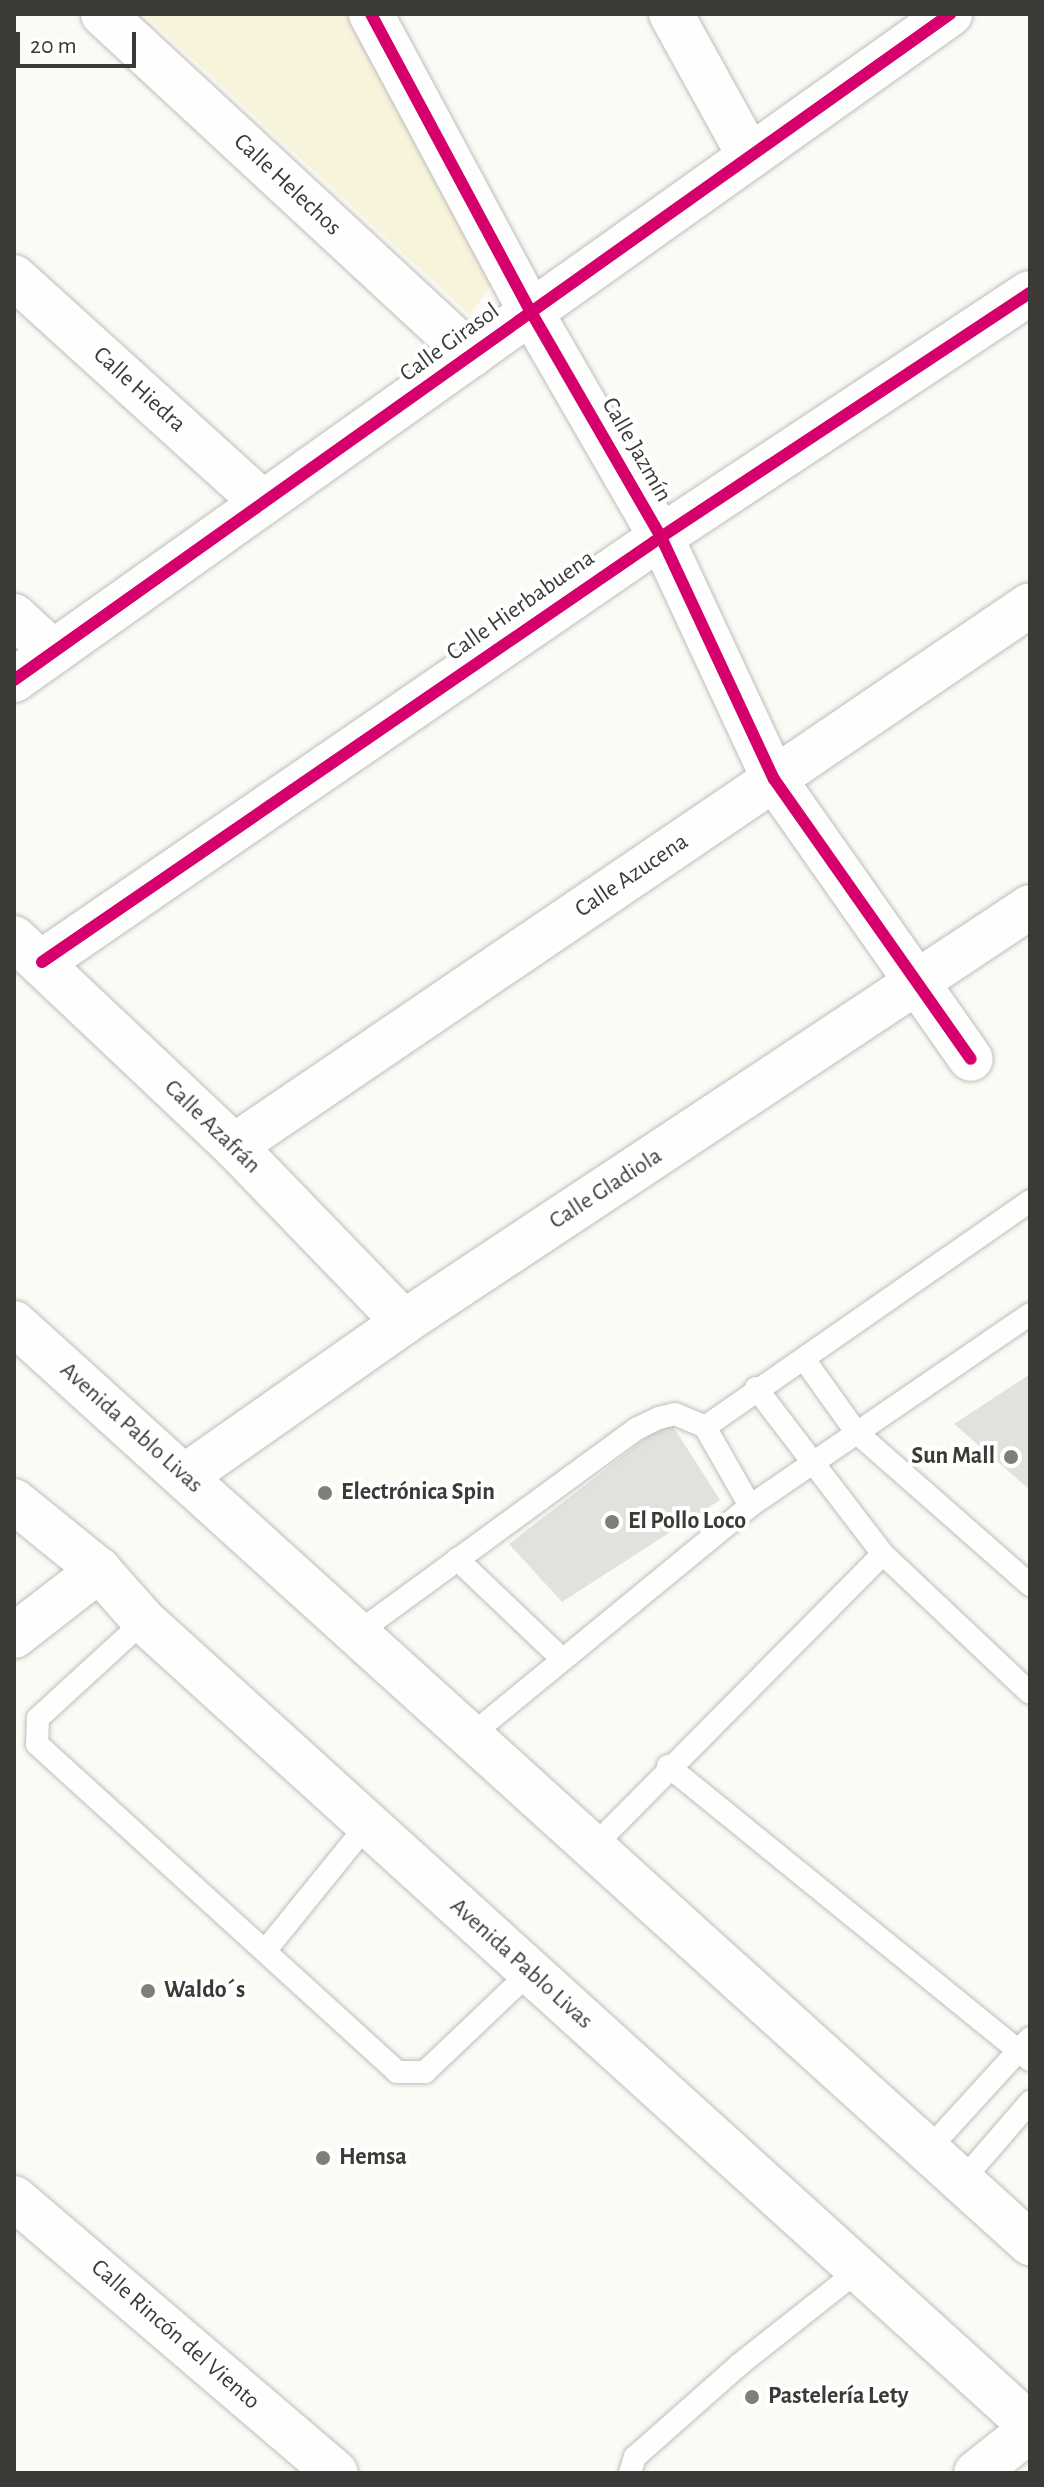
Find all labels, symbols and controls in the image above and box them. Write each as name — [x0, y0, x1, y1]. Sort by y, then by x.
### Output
scale bar — [20, 16, 140, 66]
text: 20 m — [30, 34, 77, 58]
street label: Calle Helechos — [227, 128, 347, 242]
street label: Calle Girasol — [395, 297, 505, 389]
street label: Calle Hiedra — [87, 341, 191, 439]
street label: Calle Jazmín — [595, 393, 677, 507]
street label: Calle Hierbabuena — [441, 544, 601, 668]
street label: Calle Azucena — [570, 828, 694, 924]
street label: Calle Azafrán — [158, 1074, 266, 1180]
street label: Calle Gladiola — [544, 1142, 668, 1236]
street label: Avenida Pablo Livas — [54, 1356, 208, 1500]
place label: Sun Mall — [911, 1443, 995, 1471]
marker: Sun Mall — [1002, 1448, 1020, 1466]
place label: Electrónica Spin — [341, 1479, 495, 1507]
marker: Electrónica Spin — [316, 1484, 334, 1502]
place label: El Pollo Loco — [628, 1508, 746, 1536]
marker: El Pollo Loco — [603, 1513, 621, 1531]
street label: Avenida Pablo Livas — [444, 1892, 598, 2036]
place label: Waldo´s — [164, 1977, 245, 2005]
marker: Waldo´s — [139, 1982, 157, 2000]
place label: Hemsa — [339, 2144, 407, 2172]
marker: Hemsa — [314, 2149, 332, 2167]
street label: Calle Rincón del Viento — [85, 2254, 265, 2416]
place label: Pastelería Lety — [768, 2383, 908, 2411]
marker: Pastelería Lety — [743, 2388, 761, 2406]

